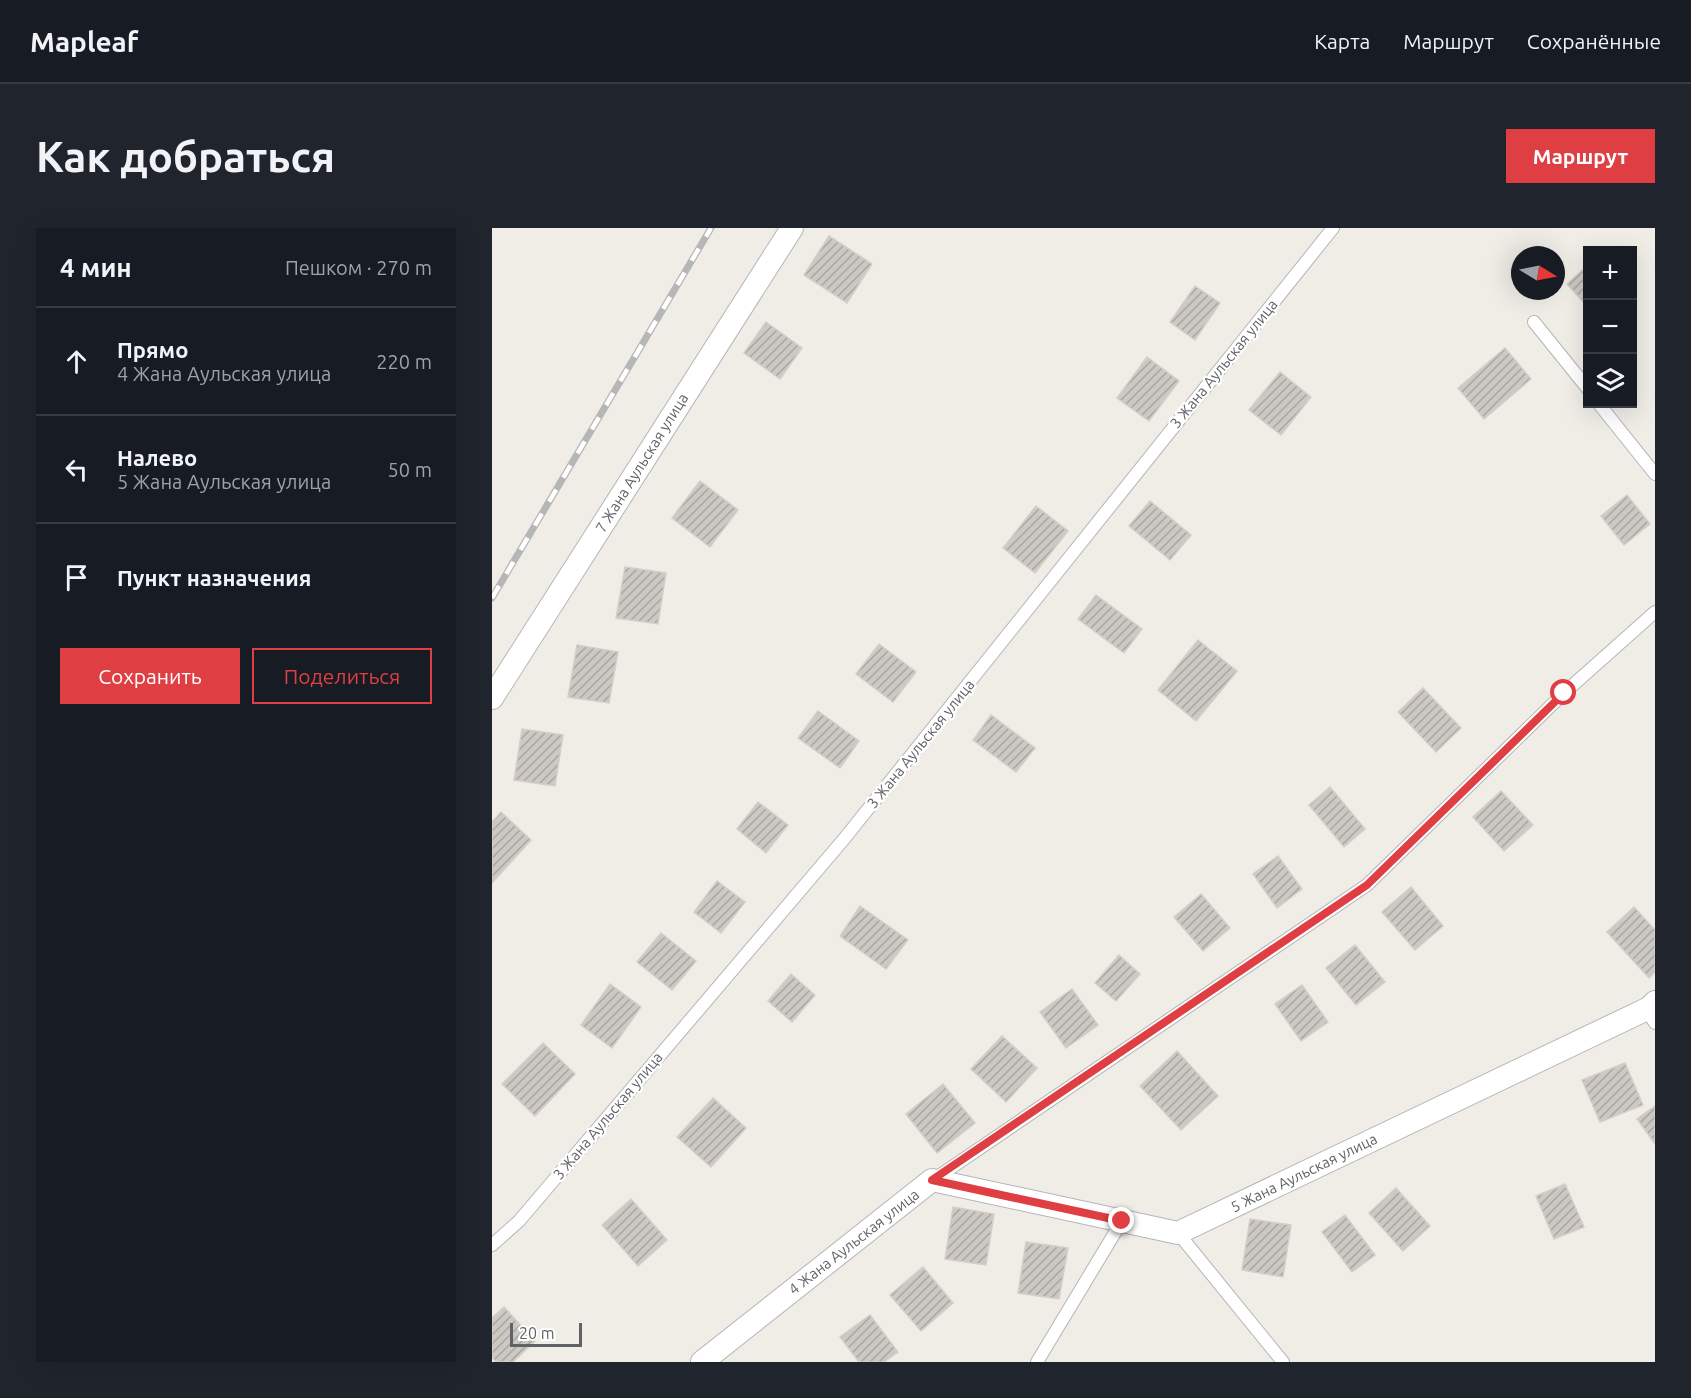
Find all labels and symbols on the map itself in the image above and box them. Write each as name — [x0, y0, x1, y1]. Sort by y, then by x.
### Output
north arrow — [1511, 246, 1565, 300]
street label: 3 Жана Аульская улица — [1166, 296, 1281, 431]
street label: 7 Жана Аульская улица — [592, 390, 691, 535]
street label: 3 Жана Аульская улица — [863, 676, 978, 811]
route start — [1550, 679, 1576, 705]
street label: 3 Жана Аульская улица — [549, 1049, 666, 1183]
street label: 5 Жана Аульская улица — [1228, 1130, 1380, 1215]
street label: 4 Жана Аульская улица — [785, 1185, 922, 1298]
route end — [1108, 1207, 1134, 1233]
scale bar — [510, 1320, 582, 1348]

